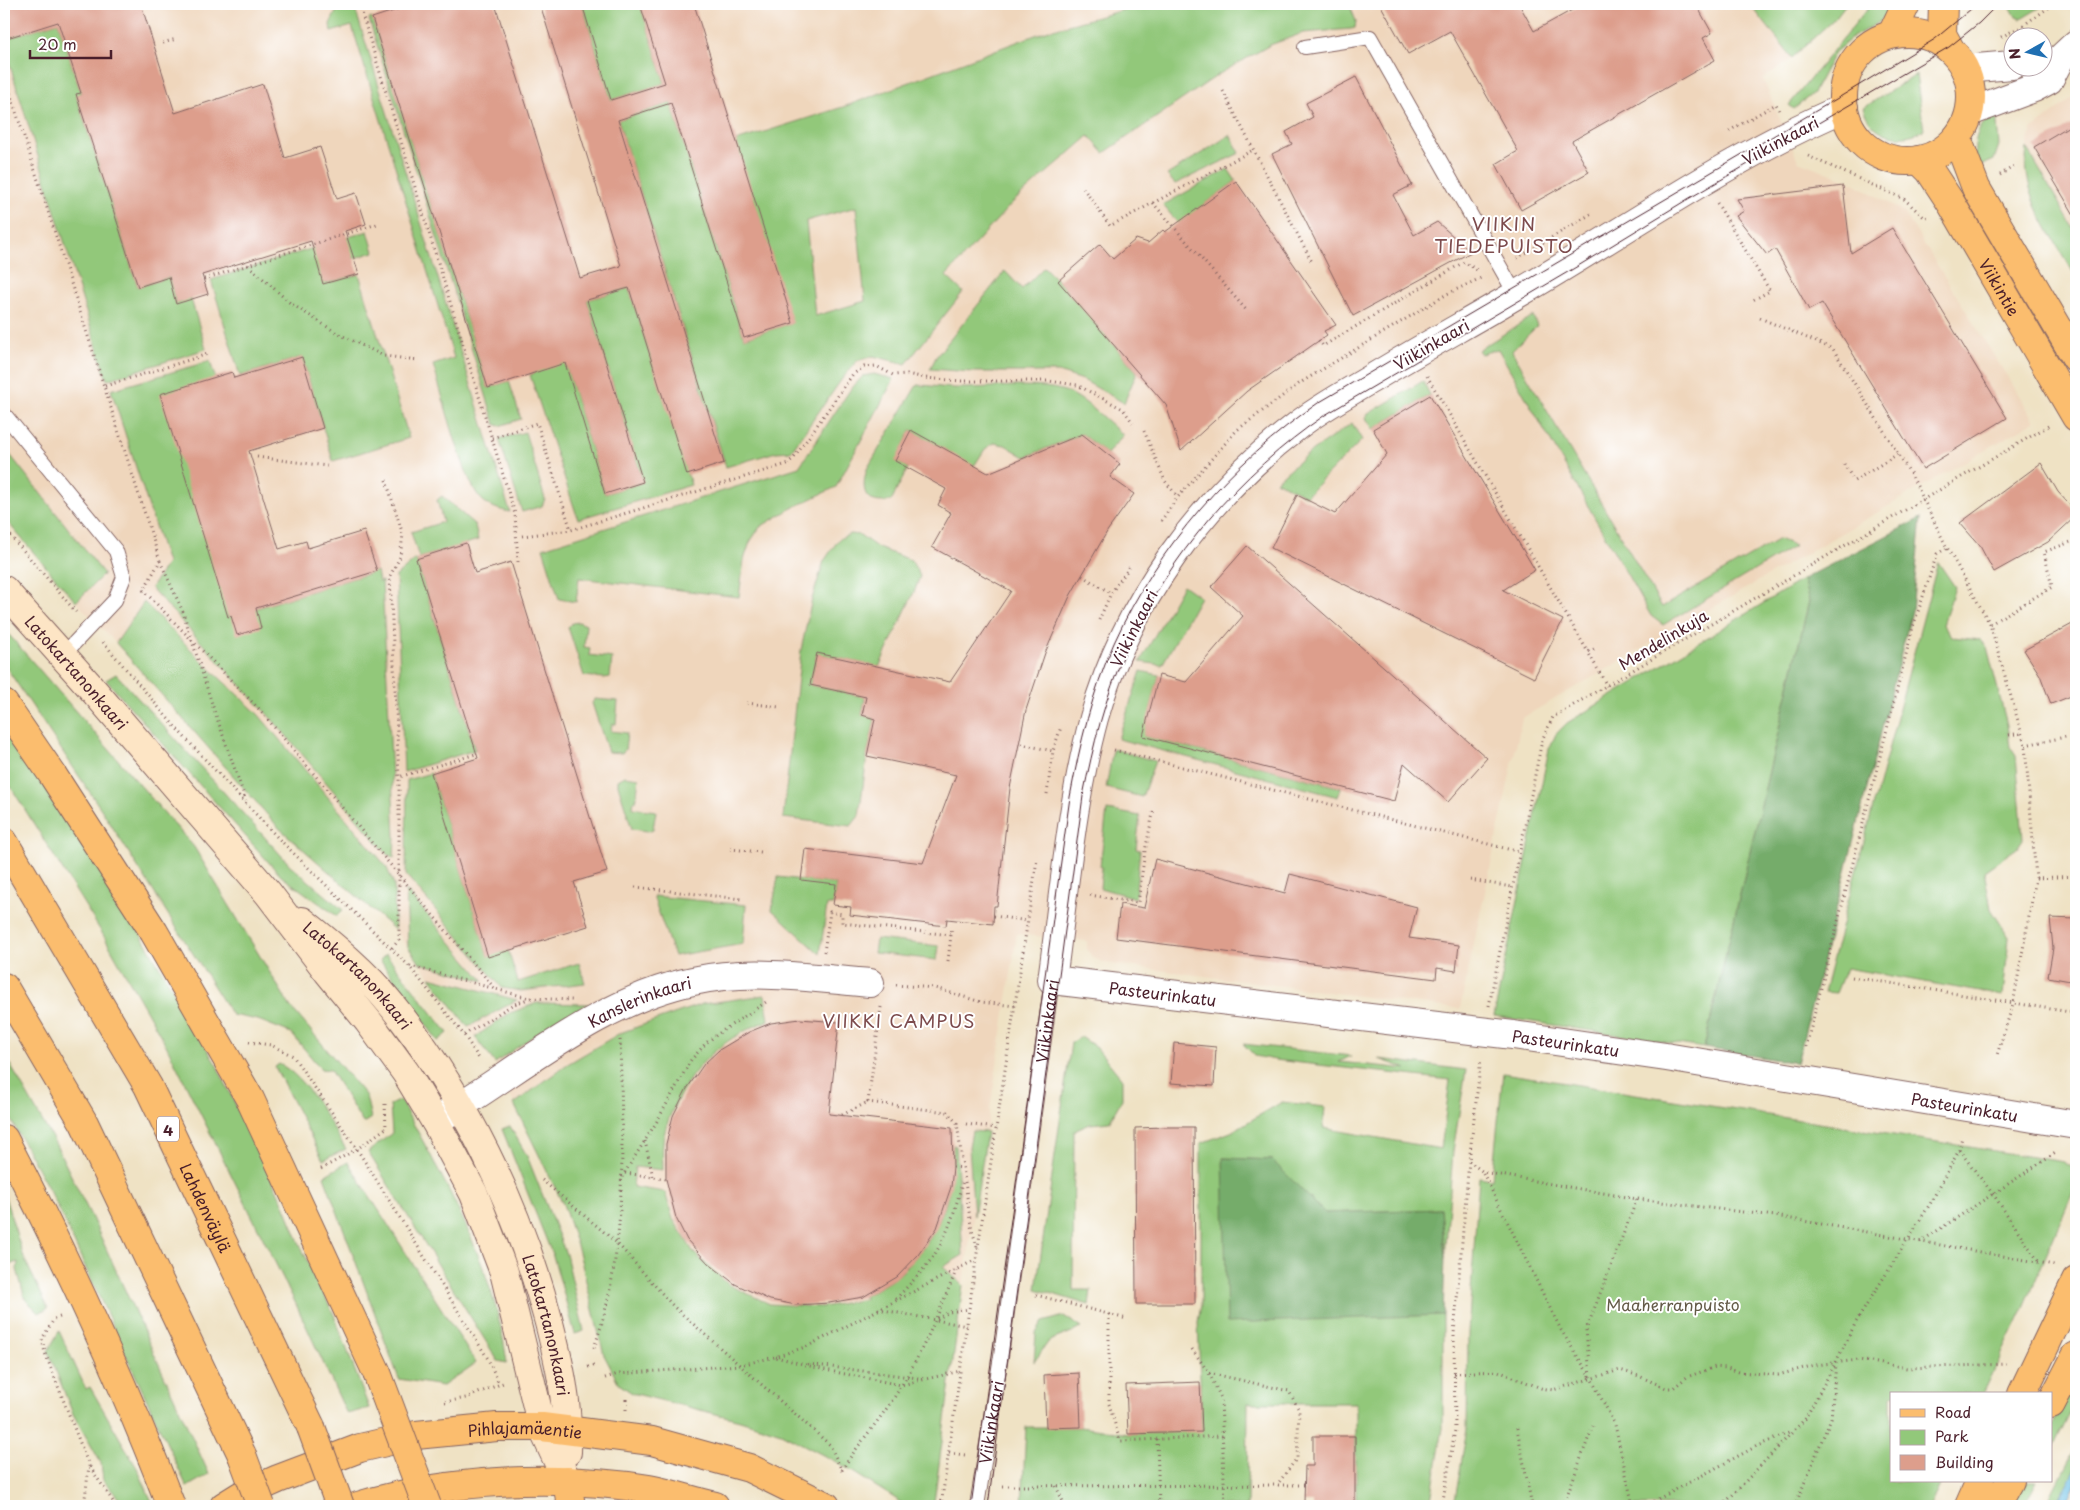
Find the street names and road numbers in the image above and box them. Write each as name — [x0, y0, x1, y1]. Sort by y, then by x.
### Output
street label: Viikinkaari — [1737, 110, 1823, 170]
street label: Viikintie — [1974, 254, 2026, 320]
street label: Viikinkaari — [1389, 313, 1473, 375]
street label: Viikinkaari — [1103, 585, 1163, 671]
street label: Mendelinkuja — [1614, 603, 1713, 675]
street label: Latokartanonkaari — [20, 610, 134, 735]
street label: Latokartanonkaari — [298, 915, 418, 1034]
street label: Kanslerinkaari — [583, 970, 694, 1033]
street label: Pasteurinkatu — [1108, 975, 1218, 1012]
street label: Viikinkaari — [1029, 978, 1064, 1064]
street label: Pasteurinkatu — [1511, 1023, 1621, 1062]
street label: Pasteurinkatu — [1909, 1086, 2020, 1127]
road number: 4 — [157, 1116, 179, 1142]
street label: Lahdenväylä — [174, 1159, 238, 1256]
street label: Latokartanonkaari — [517, 1251, 576, 1397]
street label: Viikinkaari — [972, 1379, 1009, 1466]
street label: Pihlajamäentie — [466, 1415, 584, 1444]

